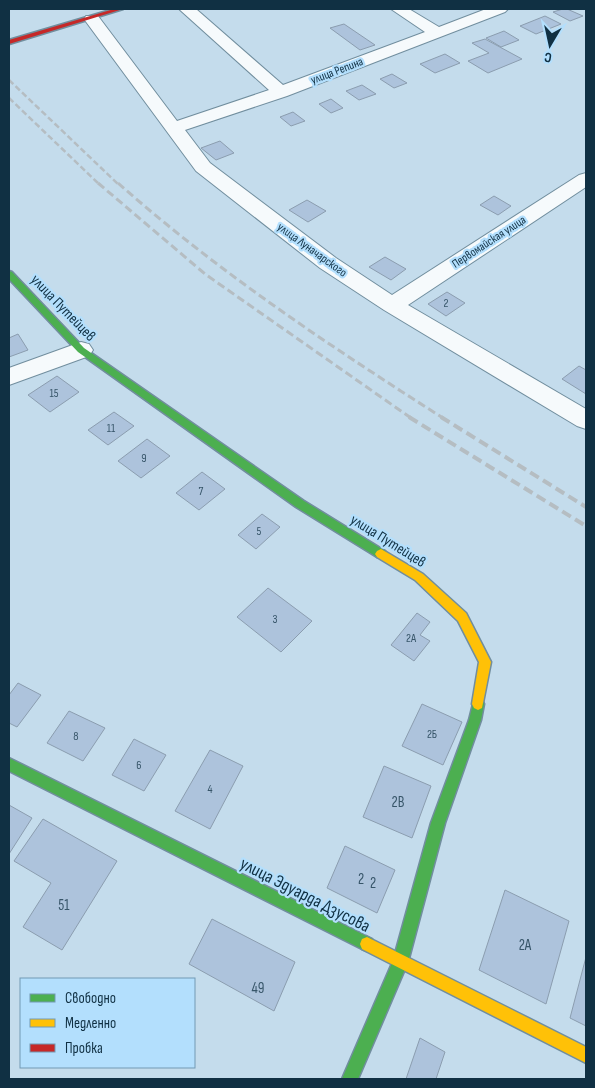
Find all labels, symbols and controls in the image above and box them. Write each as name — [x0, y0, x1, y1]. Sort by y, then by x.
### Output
north arrow — [525, 20, 575, 70]
text: С — [543, 48, 553, 66]
street label: улица Репина — [309, 54, 366, 88]
street label: Первомайская улица — [449, 212, 529, 272]
street label: улица Луначарского — [274, 220, 350, 280]
street label: улица Путейцев — [26, 271, 100, 345]
house number: 2 — [444, 296, 449, 311]
house number: 15 — [49, 386, 59, 401]
house number: 11 — [107, 421, 116, 436]
house number: 9 — [141, 451, 147, 466]
house number: 7 — [199, 484, 204, 499]
street label: улица Путейцев — [347, 510, 429, 572]
house number: 5 — [257, 524, 262, 539]
house number: 3 — [272, 612, 278, 627]
house number: 2А — [406, 631, 417, 646]
house number: 2Б — [427, 727, 437, 742]
house number: 8 — [73, 729, 79, 744]
house number: 6 — [136, 758, 142, 773]
house number: 4 — [207, 782, 213, 797]
house number: 2В — [392, 793, 405, 812]
street label: улица Эдуарда Дзусова — [236, 853, 374, 937]
house number: 2 — [358, 870, 364, 889]
house number: 2 — [370, 874, 376, 893]
house number: 51 — [58, 896, 70, 915]
house number: 2А — [519, 936, 532, 955]
legend — [20, 978, 195, 1068]
house number: 49 — [252, 979, 264, 998]
text: Свободно — [65, 989, 116, 1008]
text: Медленно — [65, 1014, 116, 1033]
text: Пробка — [65, 1039, 103, 1058]

